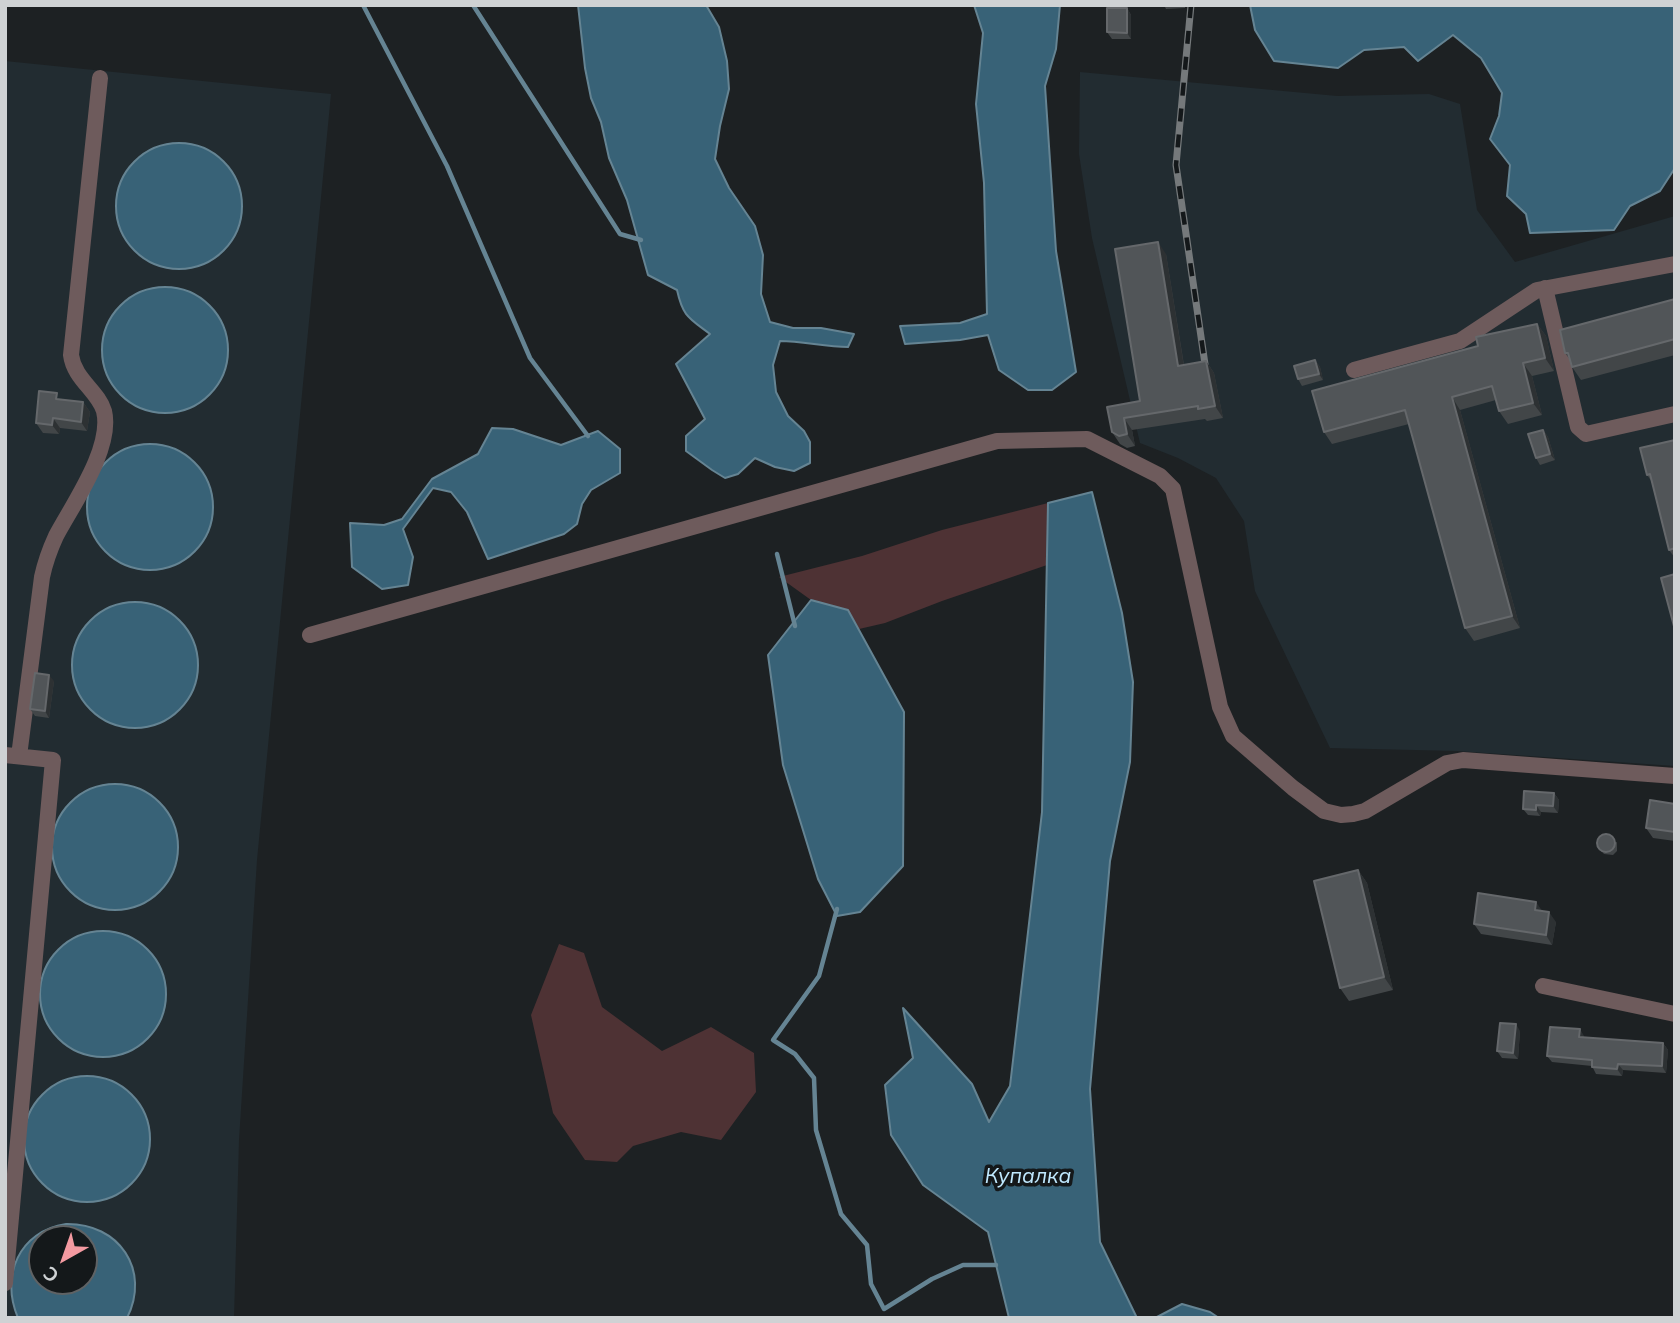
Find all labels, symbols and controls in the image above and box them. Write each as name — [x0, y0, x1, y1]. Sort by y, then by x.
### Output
water label: Купалка — [985, 1164, 1071, 1190]
north arrow — [28, 1225, 98, 1295]
text: С — [38, 1261, 63, 1288]

